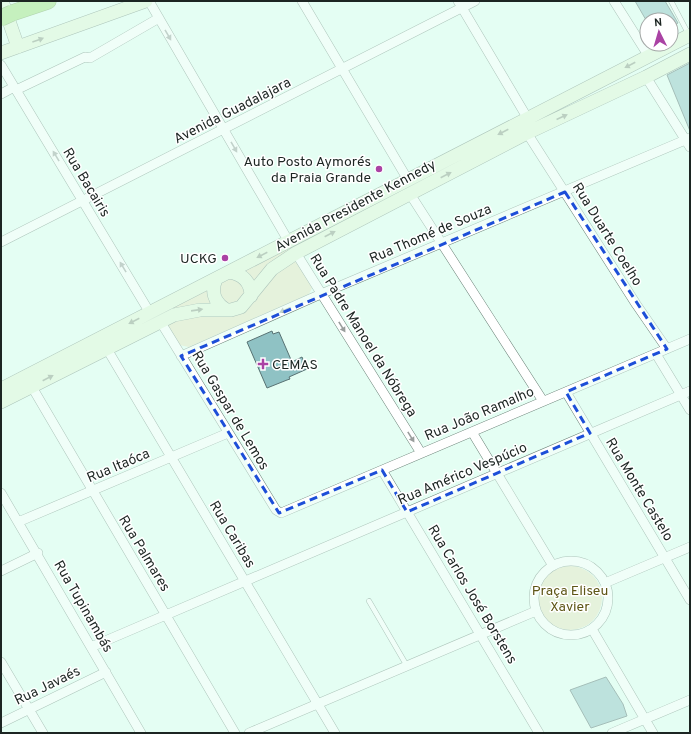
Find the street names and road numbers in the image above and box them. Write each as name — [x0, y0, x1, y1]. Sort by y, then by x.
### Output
street label: Avenida Guadalajara — [171, 74, 294, 148]
street label: Rua Bacairis — [58, 145, 113, 221]
street label: Avenida Presidente Kennedy — [272, 157, 439, 256]
street label: Rua Duarte Coelho — [568, 180, 645, 290]
street label: Rua Thomé de Souza — [367, 201, 494, 268]
street label: Rua Padre Manoel da Nóbrega — [305, 251, 420, 420]
street label: Rua Gaspar de Lemos — [187, 348, 272, 474]
street label: Rua João Ramalho — [422, 384, 537, 445]
street label: Rua Monte Castelo — [601, 435, 676, 545]
street label: Rua Américo Vespúcio — [395, 439, 530, 509]
street label: Rua Itaóca — [85, 446, 152, 487]
street label: Rua Caribas — [205, 498, 258, 571]
street label: Rua Palmares — [114, 513, 173, 595]
street label: Rua Carlos José Borstens — [423, 522, 520, 668]
street label: Rua Tupinambás — [49, 558, 116, 656]
street label: Rua Javaés — [12, 663, 83, 710]

